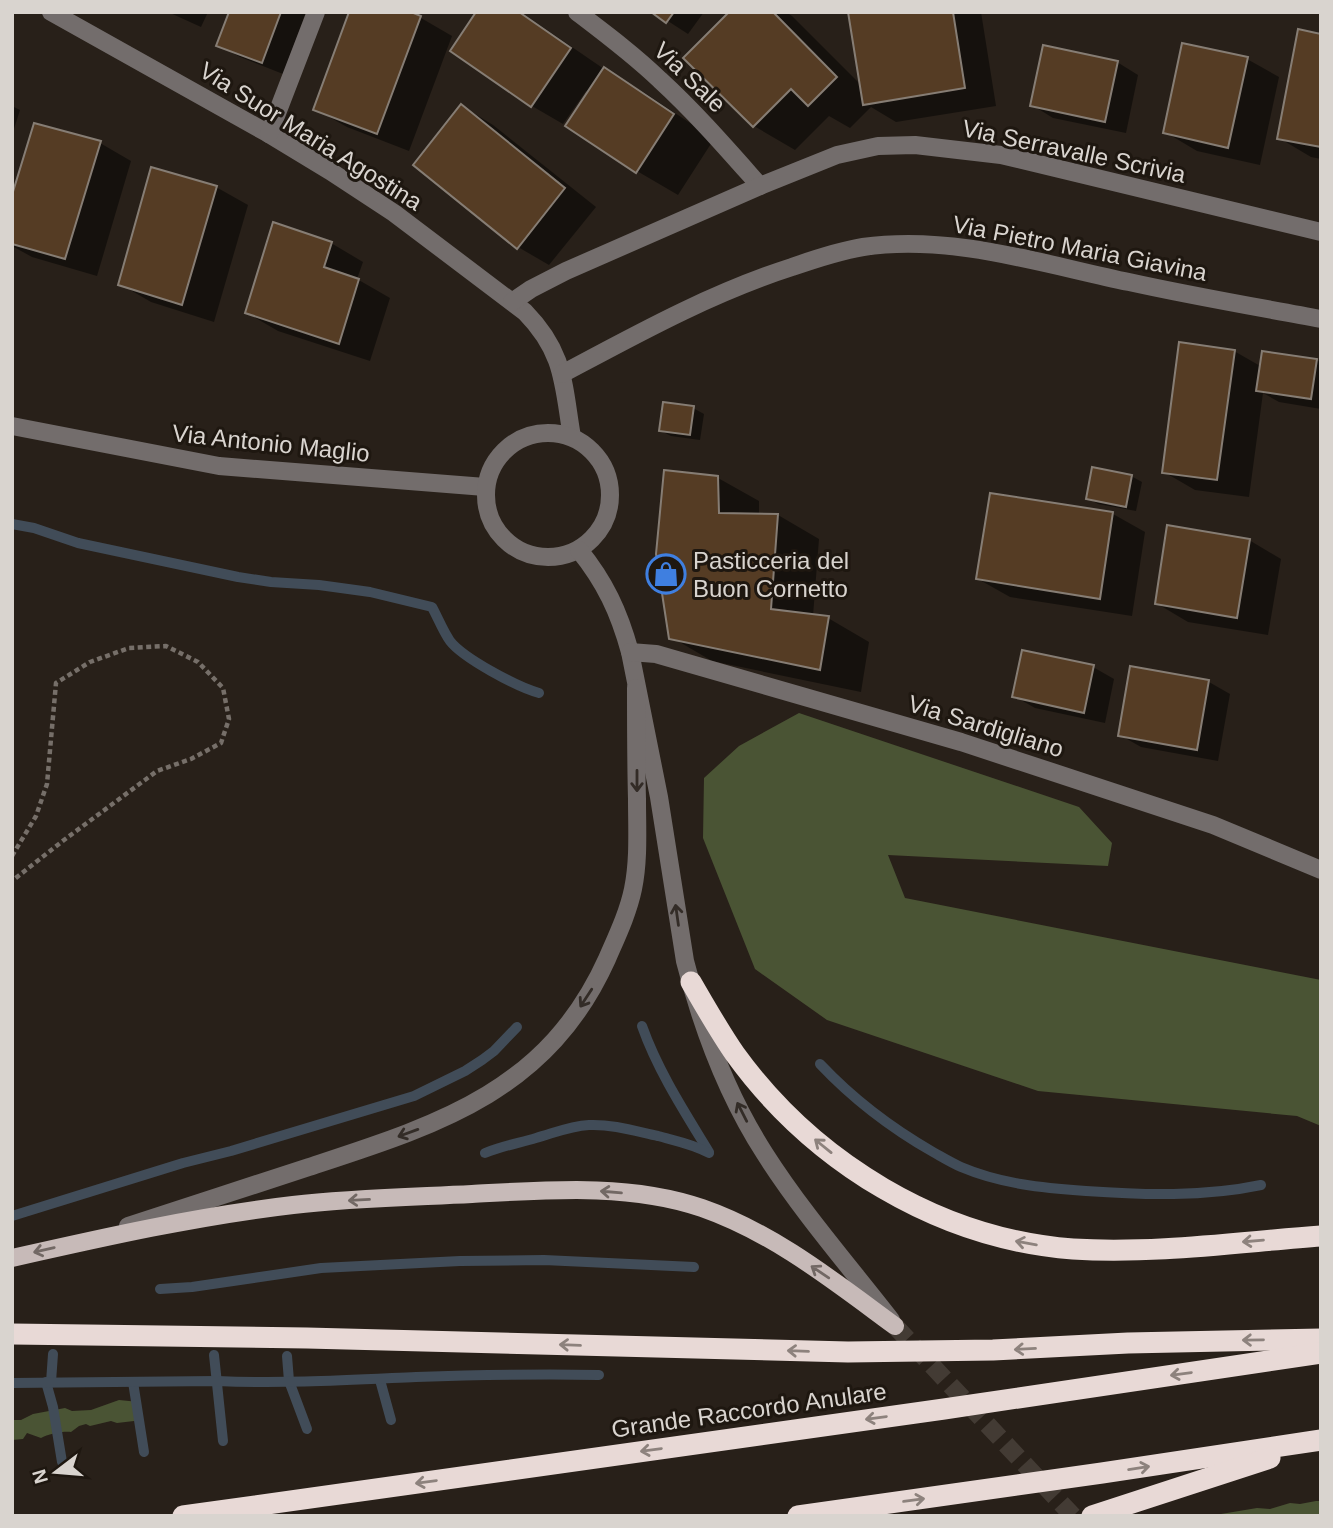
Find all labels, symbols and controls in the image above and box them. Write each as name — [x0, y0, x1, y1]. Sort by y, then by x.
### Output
street label: Via Sale — [649, 36, 731, 118]
street label: Via Suor Maria Agostina — [195, 56, 428, 216]
street label: Via Serravalle Scrivia — [960, 114, 1189, 188]
street label: Via Pietro Maria Giavina — [951, 210, 1210, 286]
street label: Via Antonio Maglio — [171, 419, 371, 467]
place label: Pasticceria del Buon Cornetto — [693, 547, 849, 602]
shop icon: Pasticceria del Buon Cornetto — [645, 553, 687, 595]
street label: Via Sardigliano — [905, 690, 1067, 762]
one-way arrow — [630, 769, 644, 792]
one-way arrow — [670, 904, 683, 927]
one-way arrow — [578, 987, 592, 1007]
one-way arrow — [734, 1102, 748, 1123]
one-way arrow — [398, 1128, 420, 1140]
one-way arrow — [814, 1138, 832, 1154]
one-way arrow — [600, 1185, 623, 1198]
one-way arrow — [348, 1193, 371, 1206]
one-way arrow — [1242, 1235, 1265, 1248]
one-way arrow — [1015, 1236, 1038, 1249]
one-way arrow — [33, 1244, 56, 1258]
one-way arrow — [811, 1265, 830, 1279]
one-way arrow — [1241, 1334, 1264, 1347]
one-way arrow — [559, 1338, 582, 1351]
one-way arrow — [1014, 1342, 1037, 1355]
one-way arrow — [787, 1344, 810, 1358]
one-way arrow — [1170, 1368, 1192, 1381]
street label: Grande Raccordo Anulare — [610, 1377, 888, 1443]
one-way arrow — [866, 1412, 888, 1425]
north arrow — [21, 1437, 91, 1507]
one-way arrow — [640, 1444, 663, 1457]
one-way arrow — [1127, 1461, 1150, 1474]
text: N — [28, 1467, 52, 1486]
one-way arrow — [415, 1476, 438, 1489]
one-way arrow — [902, 1493, 925, 1506]

